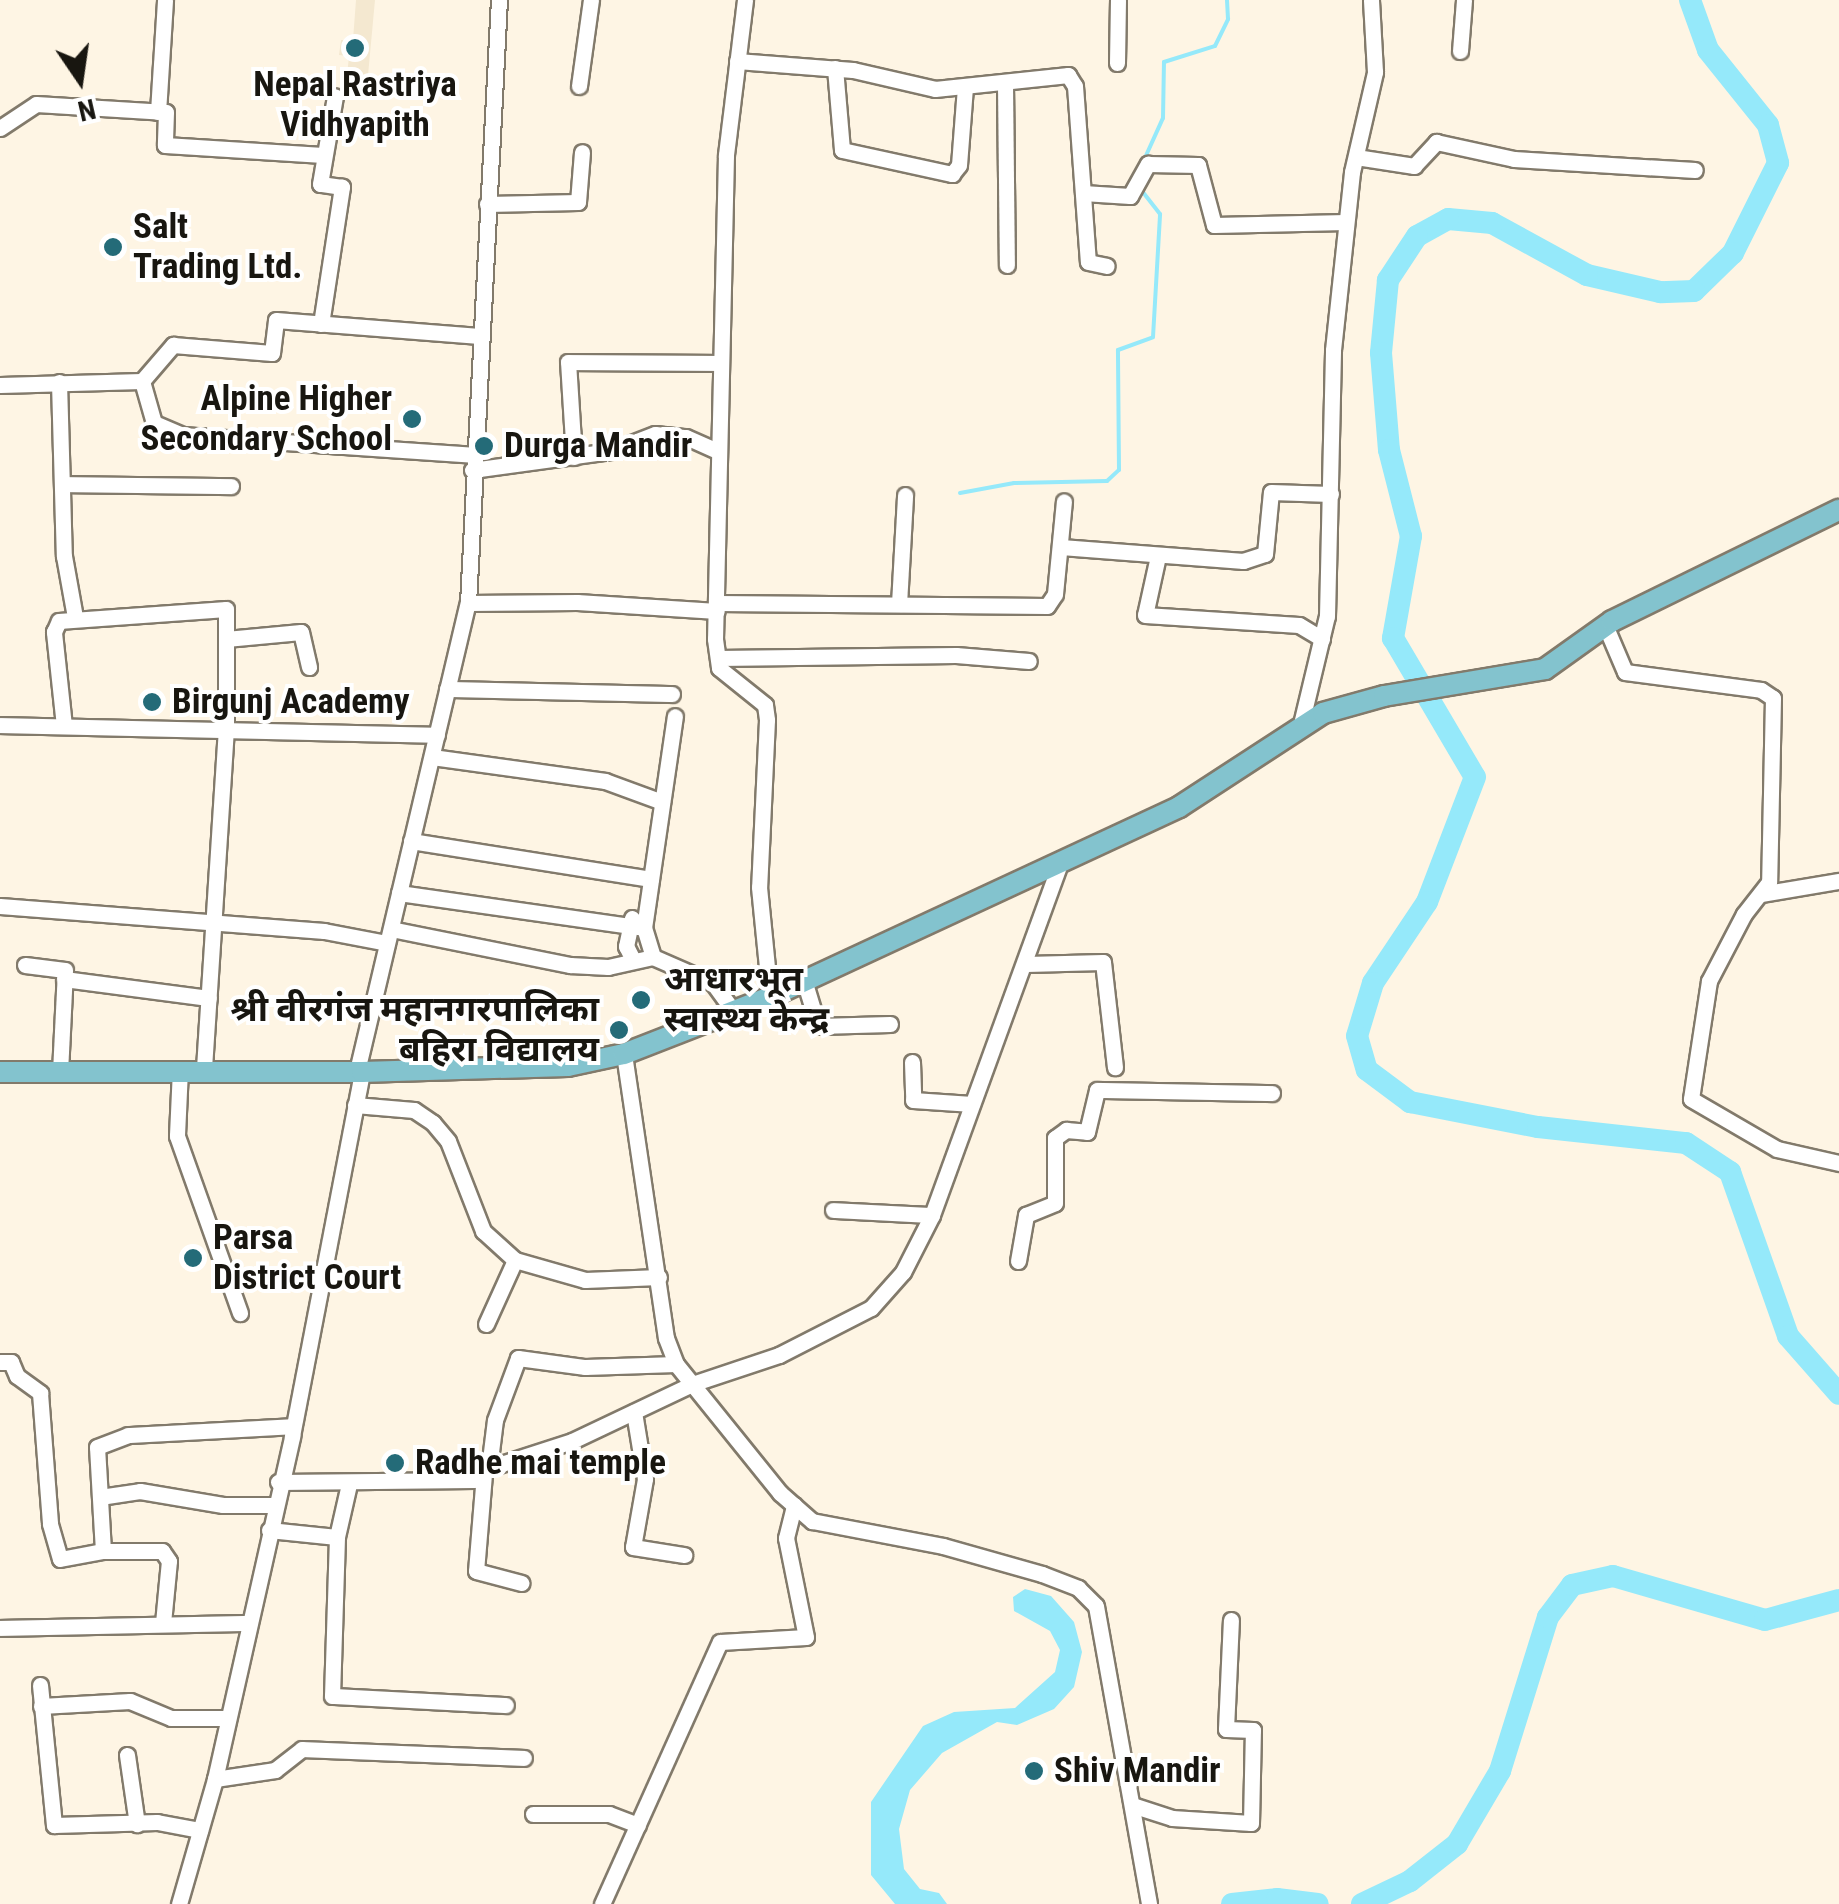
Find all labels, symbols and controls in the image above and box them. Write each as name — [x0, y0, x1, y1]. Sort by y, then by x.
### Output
north arrow — [30, 30, 130, 130]
marker: Nepal Rastriya Vidhyapith — [344, 37, 366, 59]
place label: Nepal Rastriya Vidhyapith — [253, 64, 457, 146]
text: N — [75, 92, 99, 128]
place label: Salt Trading Ltd. — [133, 206, 303, 288]
marker: Salt Trading Ltd. — [102, 236, 124, 258]
place label: Alpine Higher Secondary School — [140, 378, 392, 460]
marker: Alpine Higher Secondary School — [401, 408, 423, 430]
place label: Durga Mandir — [504, 425, 692, 467]
marker: Durga Mandir — [473, 435, 495, 457]
place label: Birgunj Academy — [172, 681, 410, 723]
marker: Birgunj Academy — [141, 691, 163, 713]
place label: आधारभूत स्वास्थ्य केन्द्र — [664, 959, 829, 1041]
marker: आधारभूत स्वास्थ्य केन्द्र — [628, 987, 654, 1013]
place label: श्री वीरगंज महानगरपालिका बहिरा विद्यालय — [230, 989, 599, 1071]
marker: श्री वीरगंज महानगरपालिका बहिरा विद्यालय — [608, 1019, 630, 1041]
place label: Parsa District Court — [213, 1217, 401, 1299]
marker: Parsa District Court — [182, 1247, 204, 1269]
place label: Radhe mai temple — [415, 1442, 666, 1484]
marker: Radhe mai temple — [384, 1452, 406, 1474]
place label: Shiv Mandir — [1054, 1750, 1221, 1792]
marker: Shiv Mandir — [1023, 1760, 1045, 1782]

